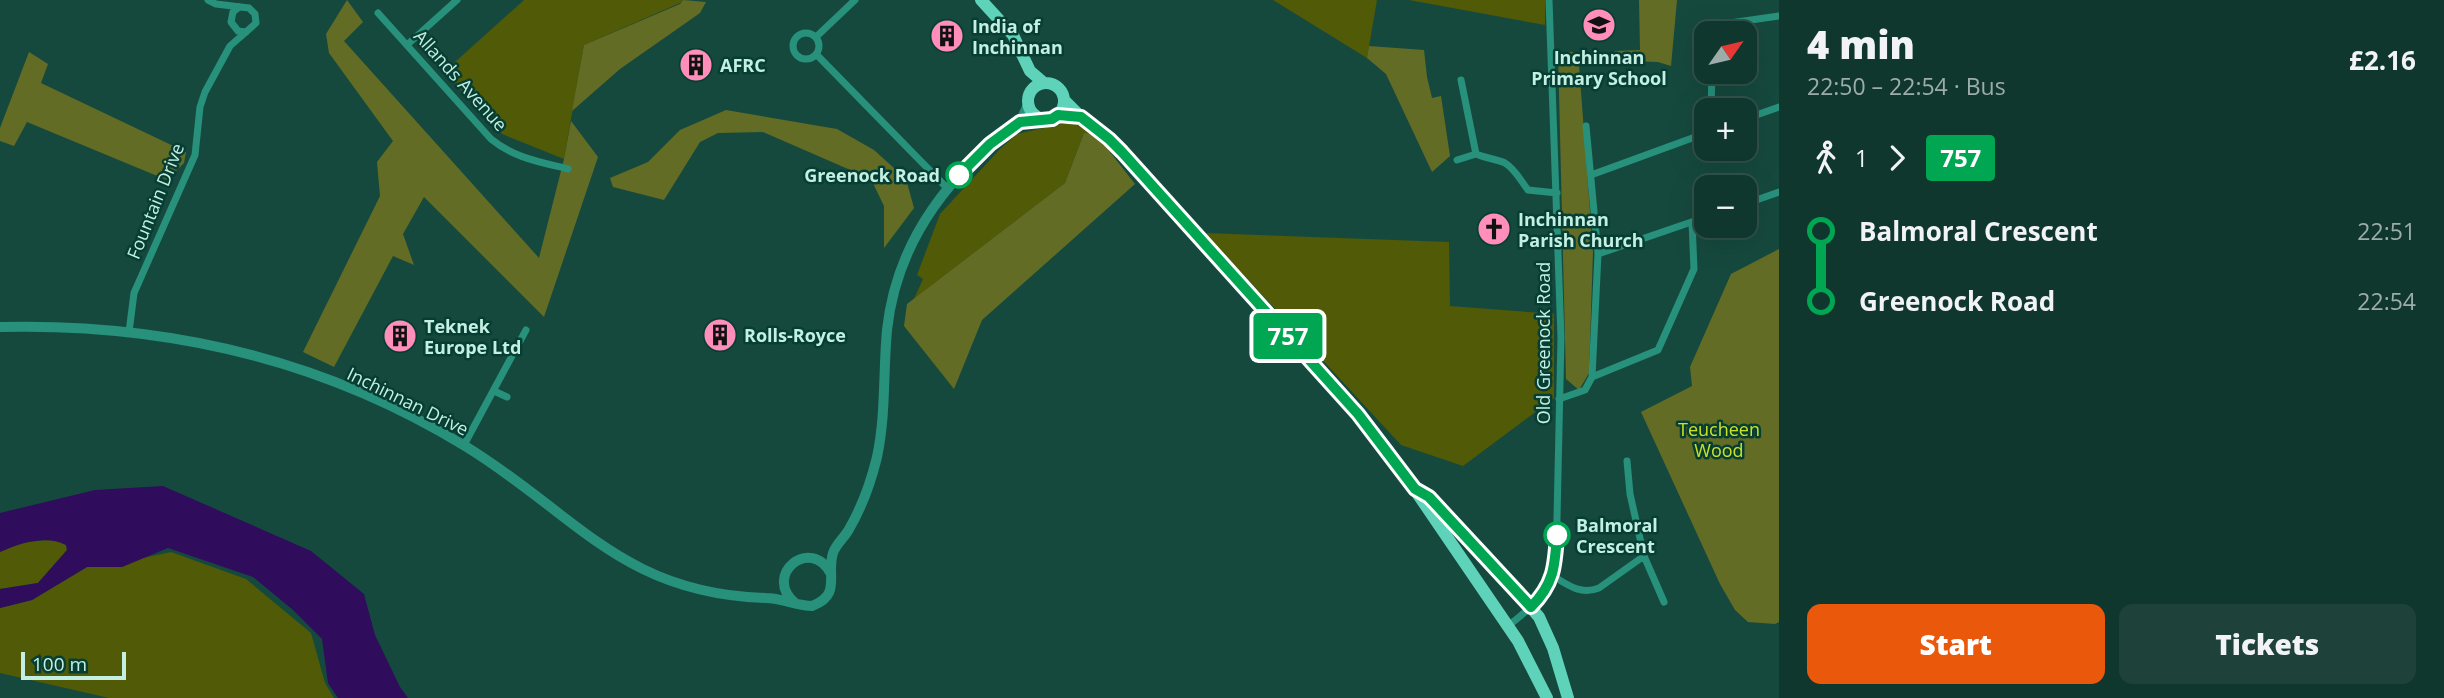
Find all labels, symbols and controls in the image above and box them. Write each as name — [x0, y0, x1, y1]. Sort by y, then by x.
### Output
school or university icon: Inchinnan Primary School — [1580, 6, 1618, 44]
place label: India of Inchinnan — [972, 14, 1063, 59]
building icon: India of Inchinnan — [928, 17, 966, 55]
text: 4 min — [1807, 18, 1915, 70]
north arrow — [1694, 21, 1757, 84]
map controls — [1694, 21, 1757, 238]
street label: Allands Avenue — [409, 24, 513, 136]
text: £2.16 — [2349, 42, 2416, 78]
place label: Inchinnan Primary School — [1531, 45, 1667, 90]
building icon: AFRC — [677, 46, 715, 84]
place label: AFRC — [720, 53, 766, 77]
text: 22:50 – 22:54 · Bus — [1807, 70, 2006, 102]
button: + — [1694, 98, 1757, 161]
icon: walk — [1807, 139, 1845, 177]
icon: forward — [1878, 139, 1916, 177]
street label: Fountain Drive — [121, 140, 189, 262]
text: 757 — [1940, 141, 1981, 174]
text: 1 — [1855, 142, 1868, 174]
marker: Greenock Road — [946, 162, 972, 188]
place label: Greenock Road — [804, 163, 940, 187]
button: − — [1694, 175, 1757, 238]
place label: Inchinnan Parish Church — [1518, 207, 1644, 252]
church icon: Inchinnan Parish Church — [1475, 210, 1513, 248]
text: Balmoral Crescent — [1859, 213, 2098, 249]
text: 22:51 — [2357, 215, 2416, 247]
street label: Old Greenock Road — [1531, 262, 1555, 424]
text: Greenock Road — [1859, 283, 2055, 319]
text: 22:54 — [2357, 285, 2416, 317]
line badge: 757 — [1248, 313, 1328, 359]
place label: Teknek Europe Ltd — [424, 314, 521, 359]
building icon: Rolls-Royce — [701, 316, 739, 354]
building icon: Teknek Europe Ltd — [381, 317, 419, 355]
text: 757 — [1267, 319, 1309, 352]
place label: Rolls-Royce — [744, 323, 846, 347]
street label: Inchinnan Drive — [343, 361, 473, 441]
park label: Teucheen Wood — [1678, 417, 1760, 462]
place label: Balmoral Crescent — [1576, 513, 1658, 558]
marker: Balmoral Crescent — [1544, 522, 1570, 548]
button: Start — [1807, 604, 2105, 684]
button: Tickets — [2119, 604, 2416, 684]
scale bar — [21, 649, 126, 681]
text: 100 m — [32, 651, 87, 677]

